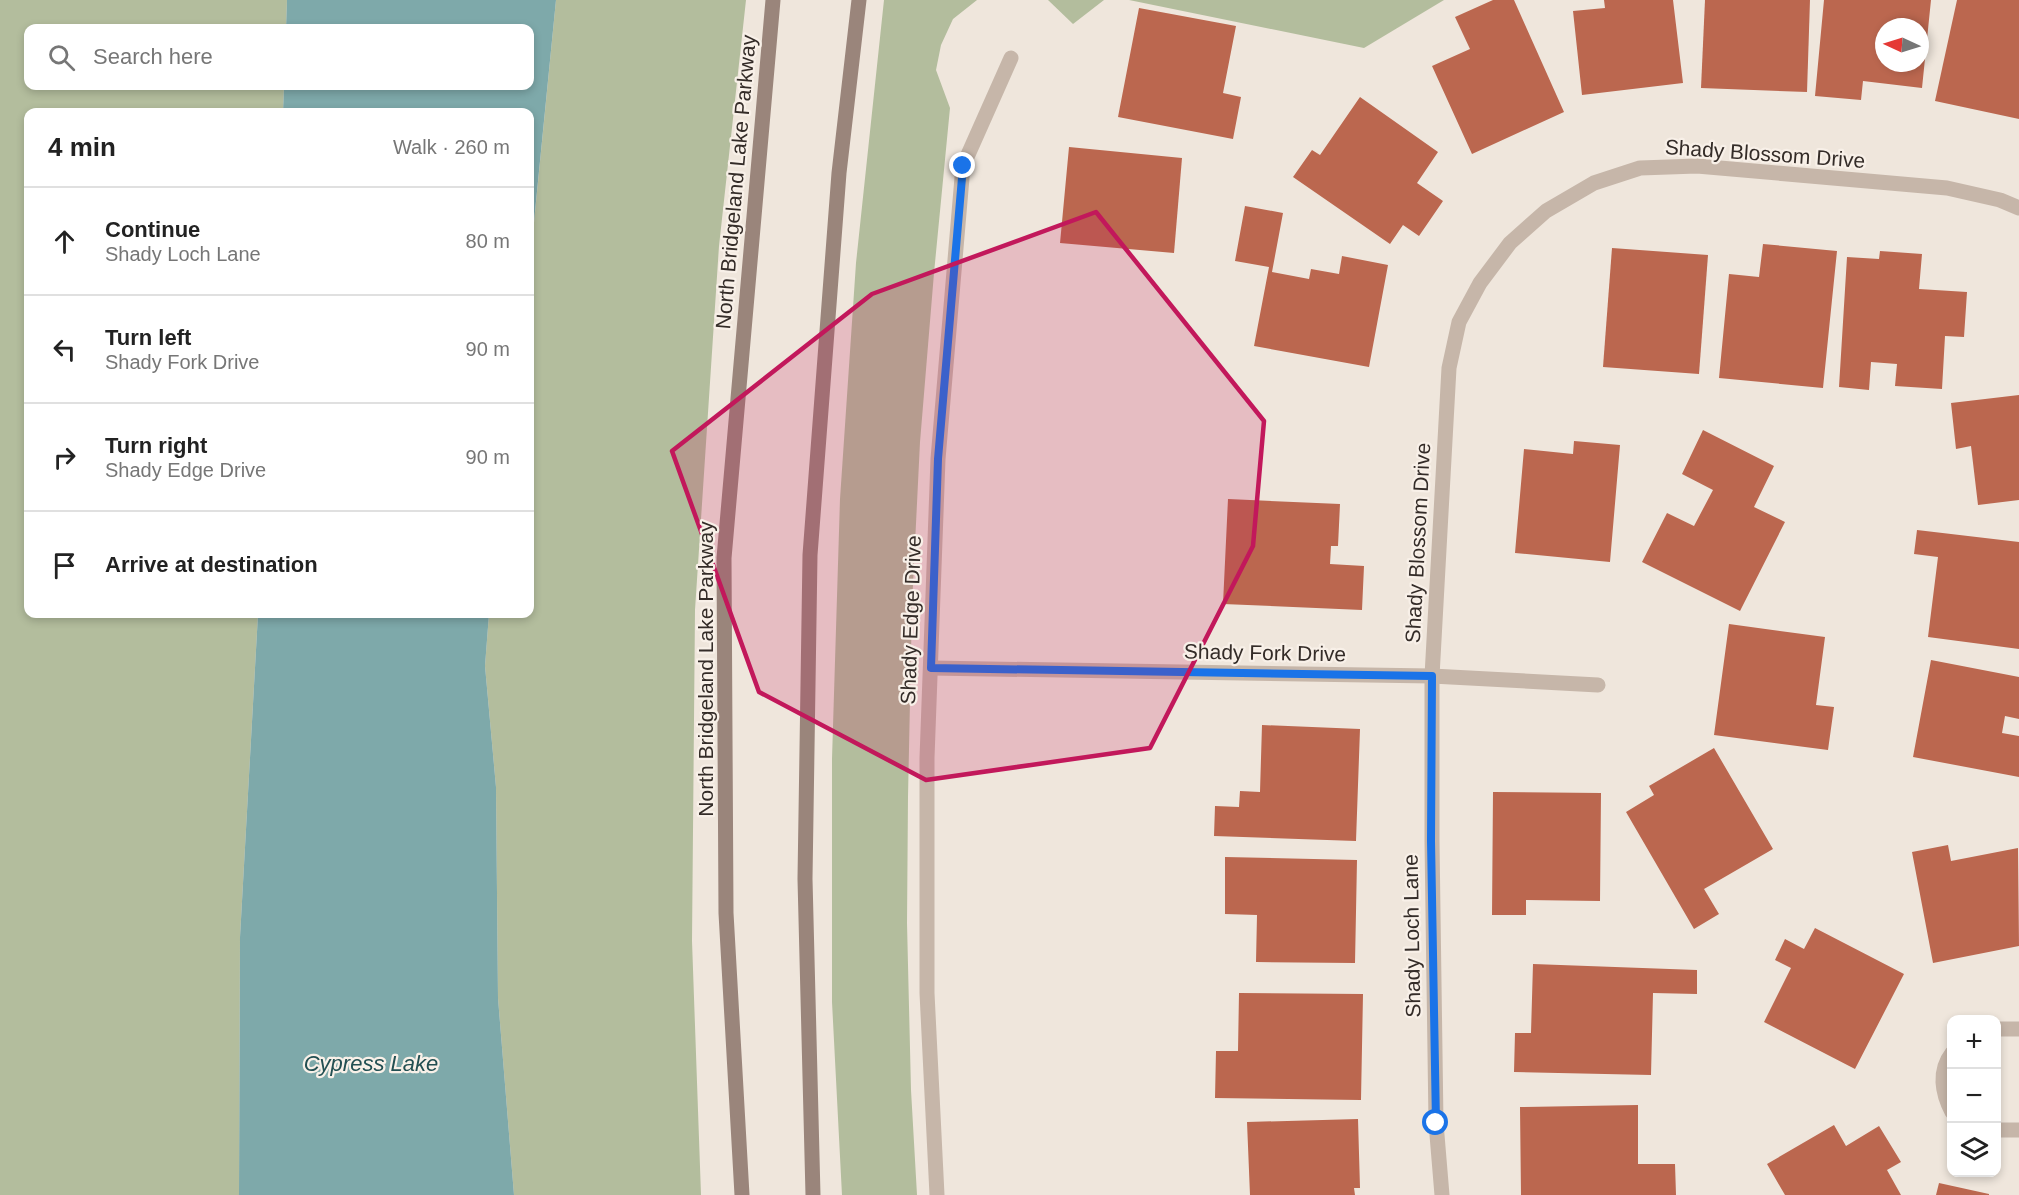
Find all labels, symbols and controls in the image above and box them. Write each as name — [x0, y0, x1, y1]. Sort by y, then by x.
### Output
north arrow — [1875, 18, 1929, 72]
search box — [24, 24, 534, 90]
street label: North Bridgeland Lake Parkway — [711, 33, 760, 330]
icon: search — [45, 41, 78, 74]
text: Search here — [93, 44, 213, 69]
text: 4 min — [48, 132, 116, 162]
street label: Shady Blossom Drive — [1664, 135, 1866, 172]
text: Walk · 260 m — [393, 136, 510, 158]
route end — [949, 152, 975, 178]
text: Continue — [105, 217, 200, 242]
icon: ahead — [48, 225, 81, 258]
text: 80 m — [466, 230, 510, 252]
text: Shady Loch Lane — [105, 243, 261, 265]
text: Turn left — [105, 325, 191, 350]
icon: left — [48, 333, 81, 366]
text: 90 m — [466, 338, 510, 360]
text: Shady Fork Drive — [105, 351, 260, 373]
text: Turn right — [105, 433, 207, 458]
icon: right — [48, 441, 81, 474]
street label: Shady Blossom Drive — [1401, 442, 1434, 644]
text: 90 m — [466, 446, 510, 468]
text: Shady Edge Drive — [105, 459, 266, 481]
street label: North Bridgeland Lake Parkway — [694, 521, 717, 817]
street label: Shady Edge Drive — [896, 535, 925, 705]
icon: arrive — [48, 549, 81, 582]
text: Arrive at destination — [105, 552, 318, 577]
street label: Shady Fork Drive — [1184, 640, 1346, 665]
street label: Shady Loch Lane — [1399, 854, 1424, 1018]
map controls — [1947, 1015, 2001, 1177]
button: + — [1947, 1015, 2001, 1069]
water label: Cypress Lake — [304, 1051, 438, 1076]
button: − — [1947, 1069, 2001, 1123]
route start — [1422, 1109, 1448, 1135]
button: layers — [1947, 1123, 2001, 1177]

